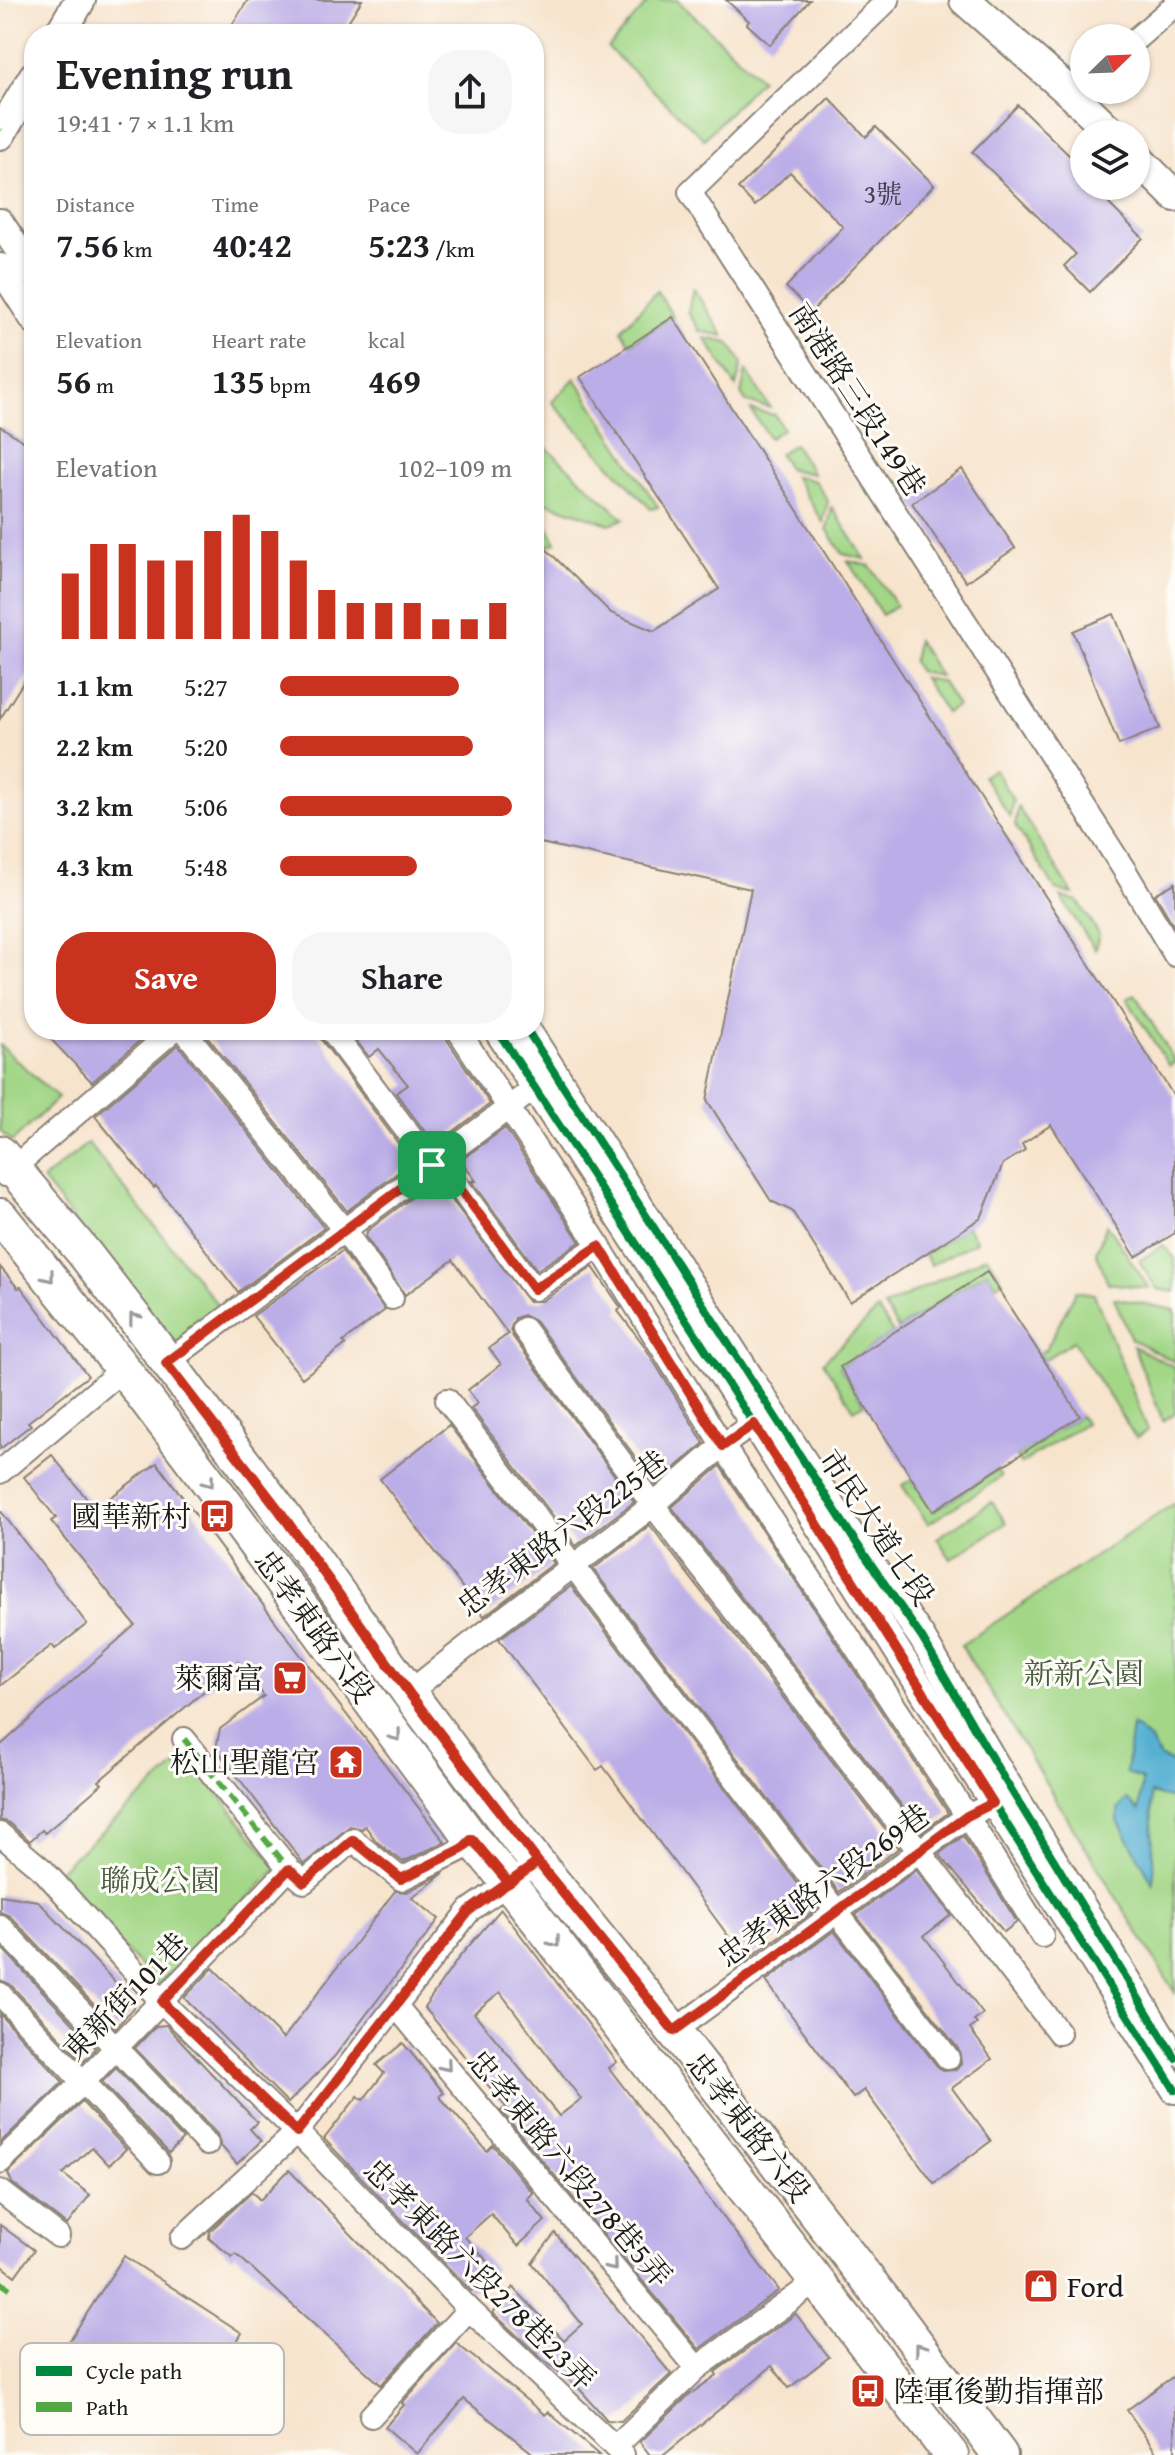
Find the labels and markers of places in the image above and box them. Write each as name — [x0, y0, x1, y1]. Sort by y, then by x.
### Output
pin — [398, 1131, 466, 1199]
place label: 國華新村 — [71, 1494, 191, 1538]
bus stop icon: 國華新村 — [198, 1497, 236, 1535]
place label: 萊爾富 — [174, 1656, 264, 1700]
supermarket icon: 萊爾富 — [271, 1659, 309, 1697]
place label: 松山聖龍宮 — [170, 1740, 320, 1784]
temple icon: 松山聖龍宮 — [327, 1743, 365, 1781]
place label: Ford — [1067, 2264, 1124, 2308]
shop icon: Ford — [1022, 2267, 1060, 2305]
place label: 陸軍後勤指揮部 — [894, 2369, 1104, 2413]
bus stop icon: 陸軍後勤指揮部 — [849, 2372, 887, 2410]

